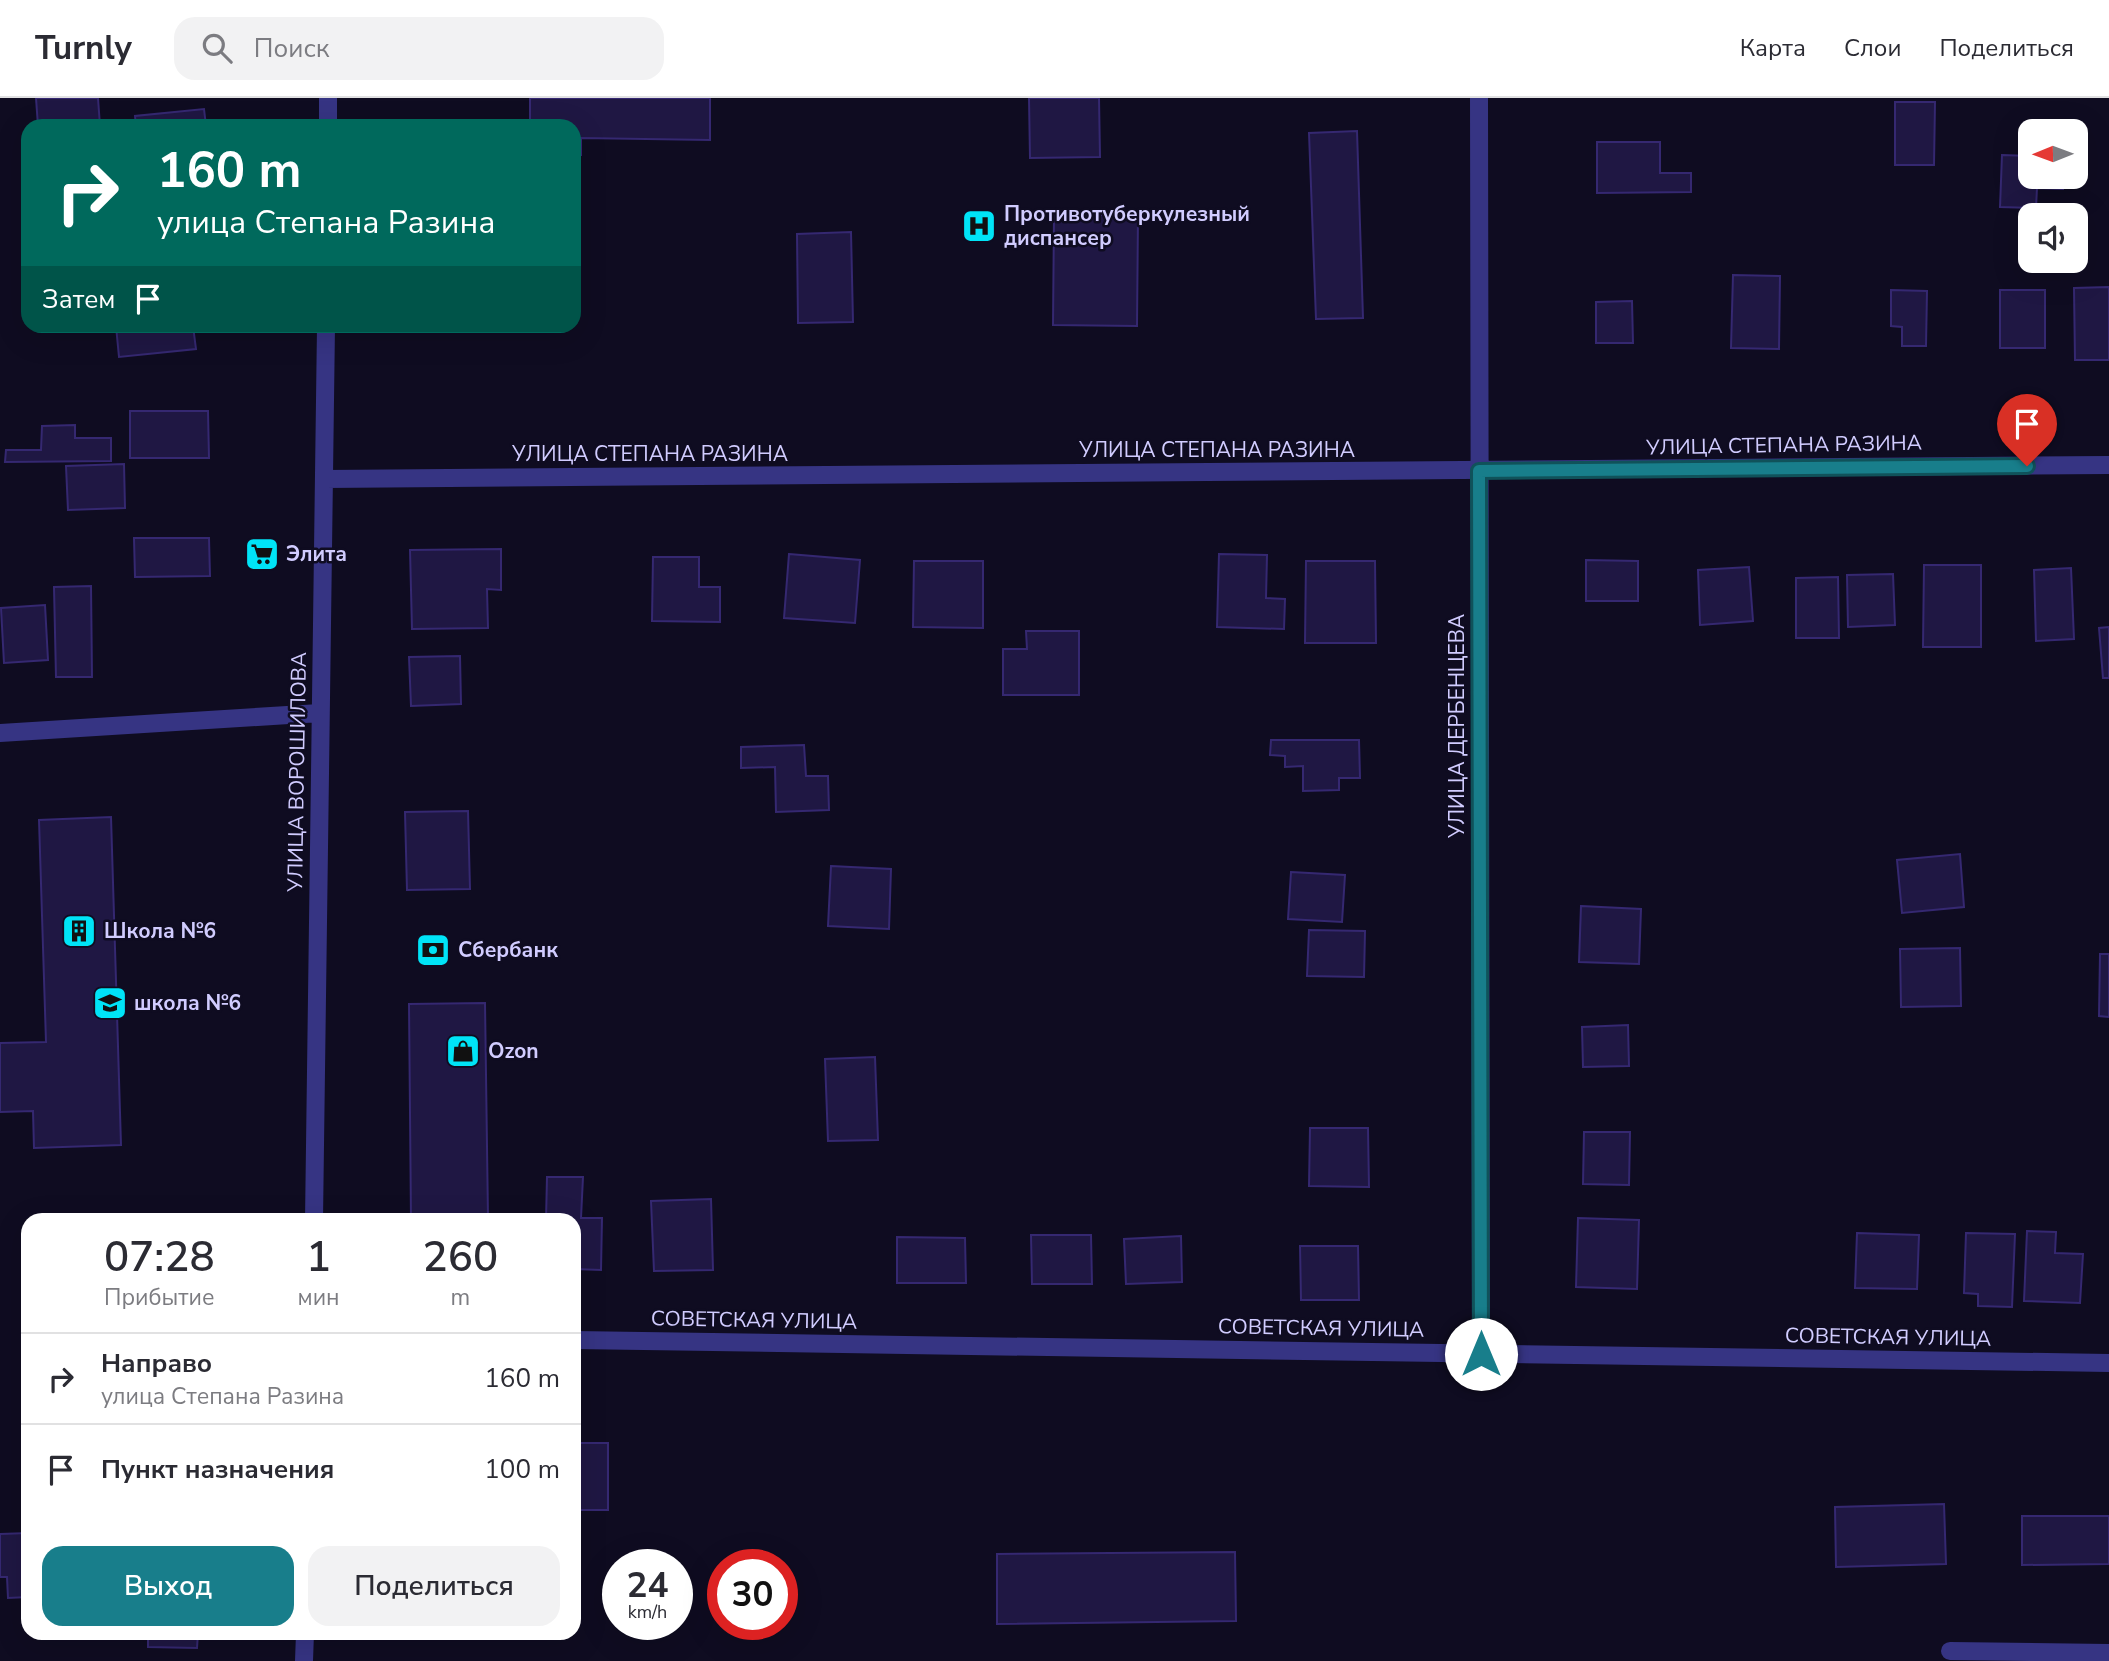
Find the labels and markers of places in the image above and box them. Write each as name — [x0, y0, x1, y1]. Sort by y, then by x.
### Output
place label: Противотуберкулезный диспансер — [1004, 200, 1250, 252]
hospital icon: Противотуберкулезный диспансер — [960, 207, 998, 245]
pin — [1997, 394, 2057, 466]
supermarket icon: Элита — [243, 535, 281, 573]
place label: Элита — [286, 540, 347, 568]
building icon: Школа №6 — [60, 912, 98, 950]
place label: Школа №6 — [104, 917, 216, 945]
bank icon: Сбербанк — [414, 931, 452, 969]
place label: Сбербанк — [458, 936, 558, 964]
school or university icon: школа №6 — [91, 984, 129, 1022]
place label: школа №6 — [134, 989, 241, 1017]
shop icon: Ozon — [444, 1032, 482, 1070]
place label: Ozon — [488, 1037, 539, 1065]

